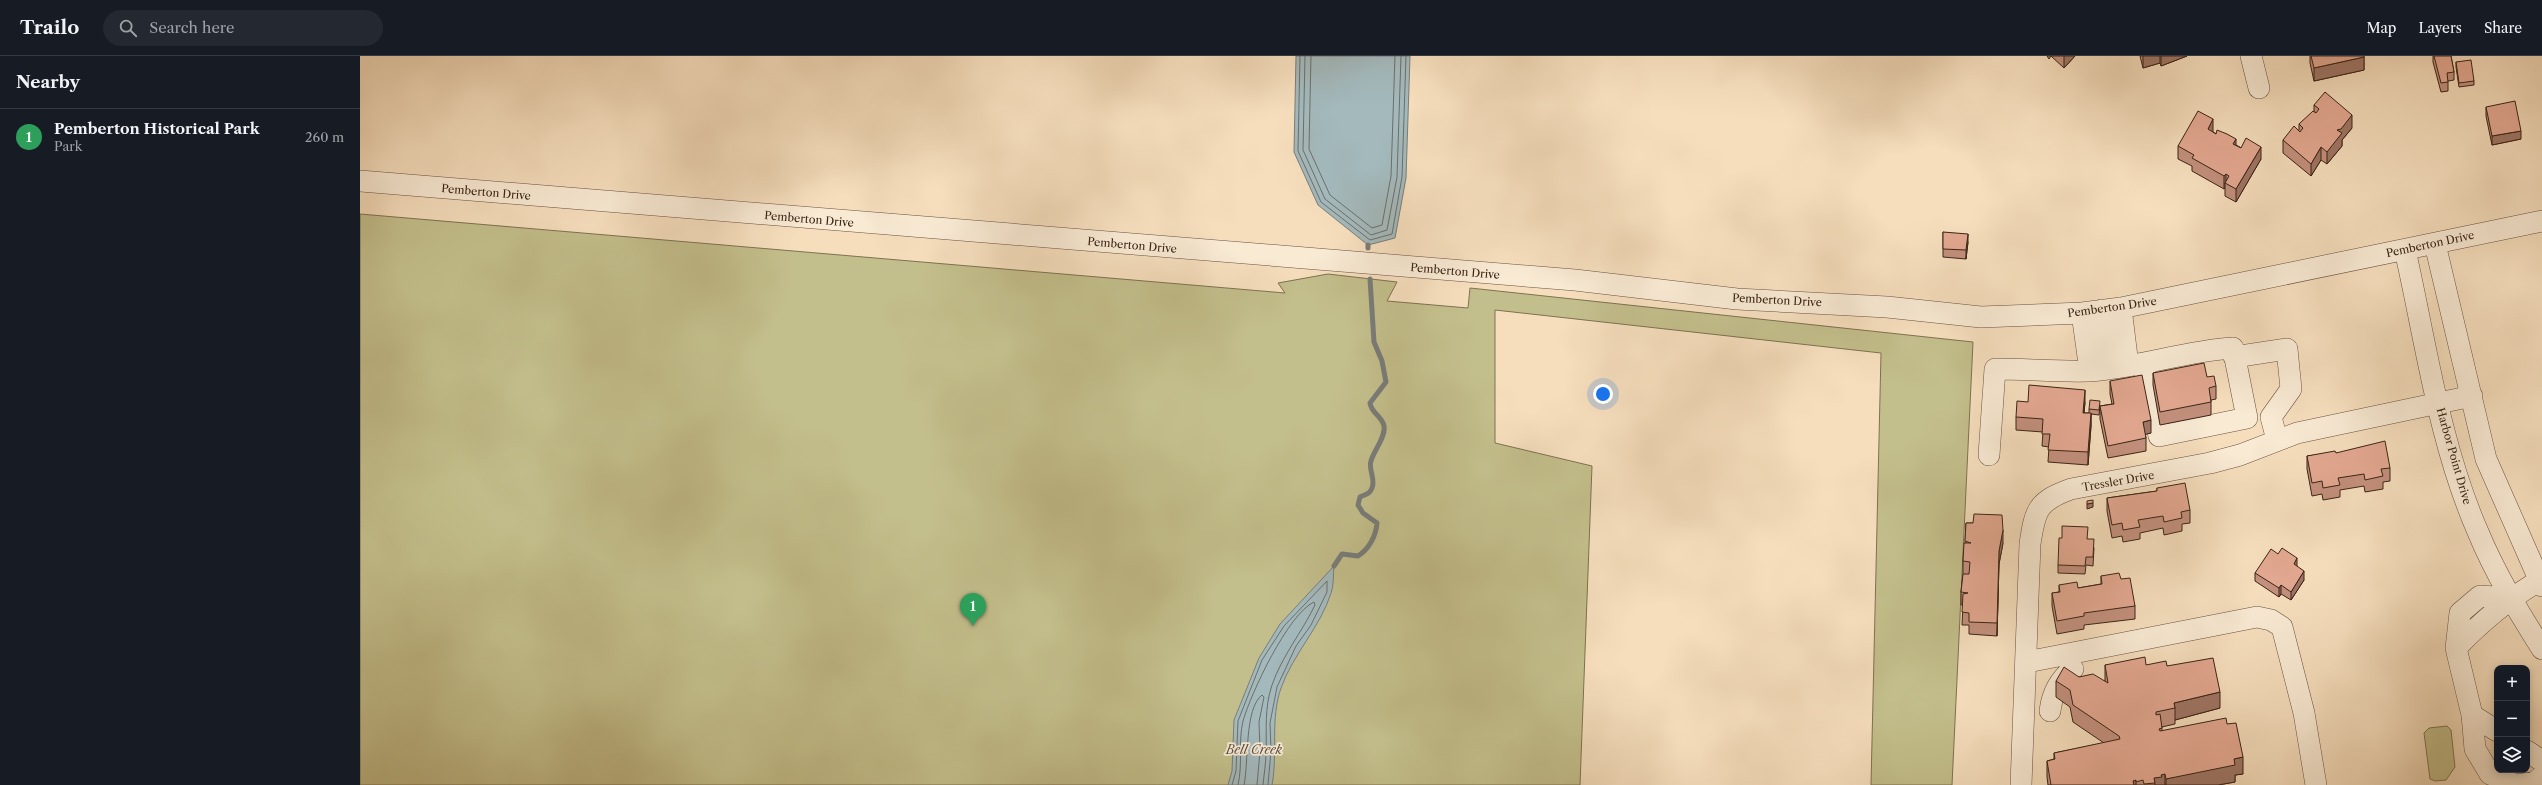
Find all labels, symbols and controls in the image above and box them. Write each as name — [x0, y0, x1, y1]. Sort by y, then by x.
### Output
search box — [103, 10, 383, 46]
text: Trailo — [20, 16, 79, 39]
icon: search — [117, 17, 139, 39]
text: Search here — [149, 18, 234, 37]
text: Map — [2366, 19, 2396, 37]
text: Layers — [2418, 19, 2462, 37]
text: Share — [2484, 19, 2522, 37]
text: Nearby — [16, 72, 80, 92]
text: Pemberton Historical Park — [54, 119, 260, 138]
text: 1 — [26, 129, 32, 145]
text: 260 m — [305, 129, 344, 145]
text: Park — [54, 138, 82, 154]
street label: Pemberton Drive — [441, 181, 531, 203]
street label: Pemberton Drive — [764, 208, 854, 230]
street label: Pemberton Drive — [2385, 228, 2475, 260]
street label: Pemberton Drive — [1087, 234, 1177, 256]
street label: Pemberton Drive — [1410, 260, 1500, 282]
street label: Pemberton Drive — [1732, 291, 1822, 309]
street label: Pemberton Drive — [2067, 294, 2157, 320]
your location — [1593, 384, 1613, 404]
street label: Harbor Point Drive — [2434, 406, 2474, 506]
street label: Tressler Drive — [2081, 468, 2155, 494]
pin: 1 — [960, 593, 986, 626]
map controls — [2494, 665, 2530, 773]
button: + — [2494, 665, 2530, 701]
button: − — [2494, 701, 2530, 737]
button: layers — [2494, 737, 2530, 773]
water label: Bell Creek — [1225, 742, 1283, 757]

